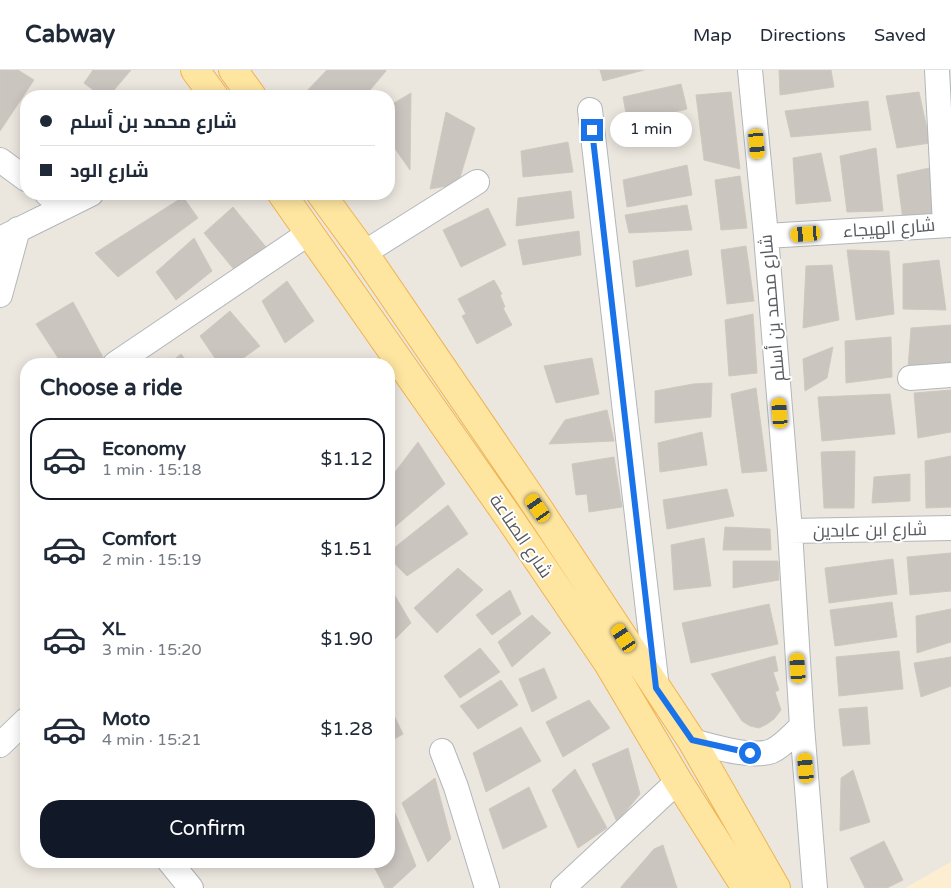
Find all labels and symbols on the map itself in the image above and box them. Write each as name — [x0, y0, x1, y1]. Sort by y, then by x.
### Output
callout: 1 min — [610, 112, 692, 148]
route end — [581, 119, 603, 141]
car — [748, 128, 765, 160]
street label: شارع الهيجاء — [842, 214, 936, 243]
car — [790, 225, 821, 243]
street label: شارع محمد بن أسلم — [755, 233, 790, 382]
car — [771, 398, 788, 428]
street label: شارع الصناعة — [484, 490, 557, 583]
car — [523, 491, 552, 525]
street label: شارع ابن عابدين — [813, 518, 927, 543]
car — [609, 621, 638, 655]
car — [789, 653, 806, 683]
route start — [739, 742, 761, 764]
car — [797, 752, 814, 784]

